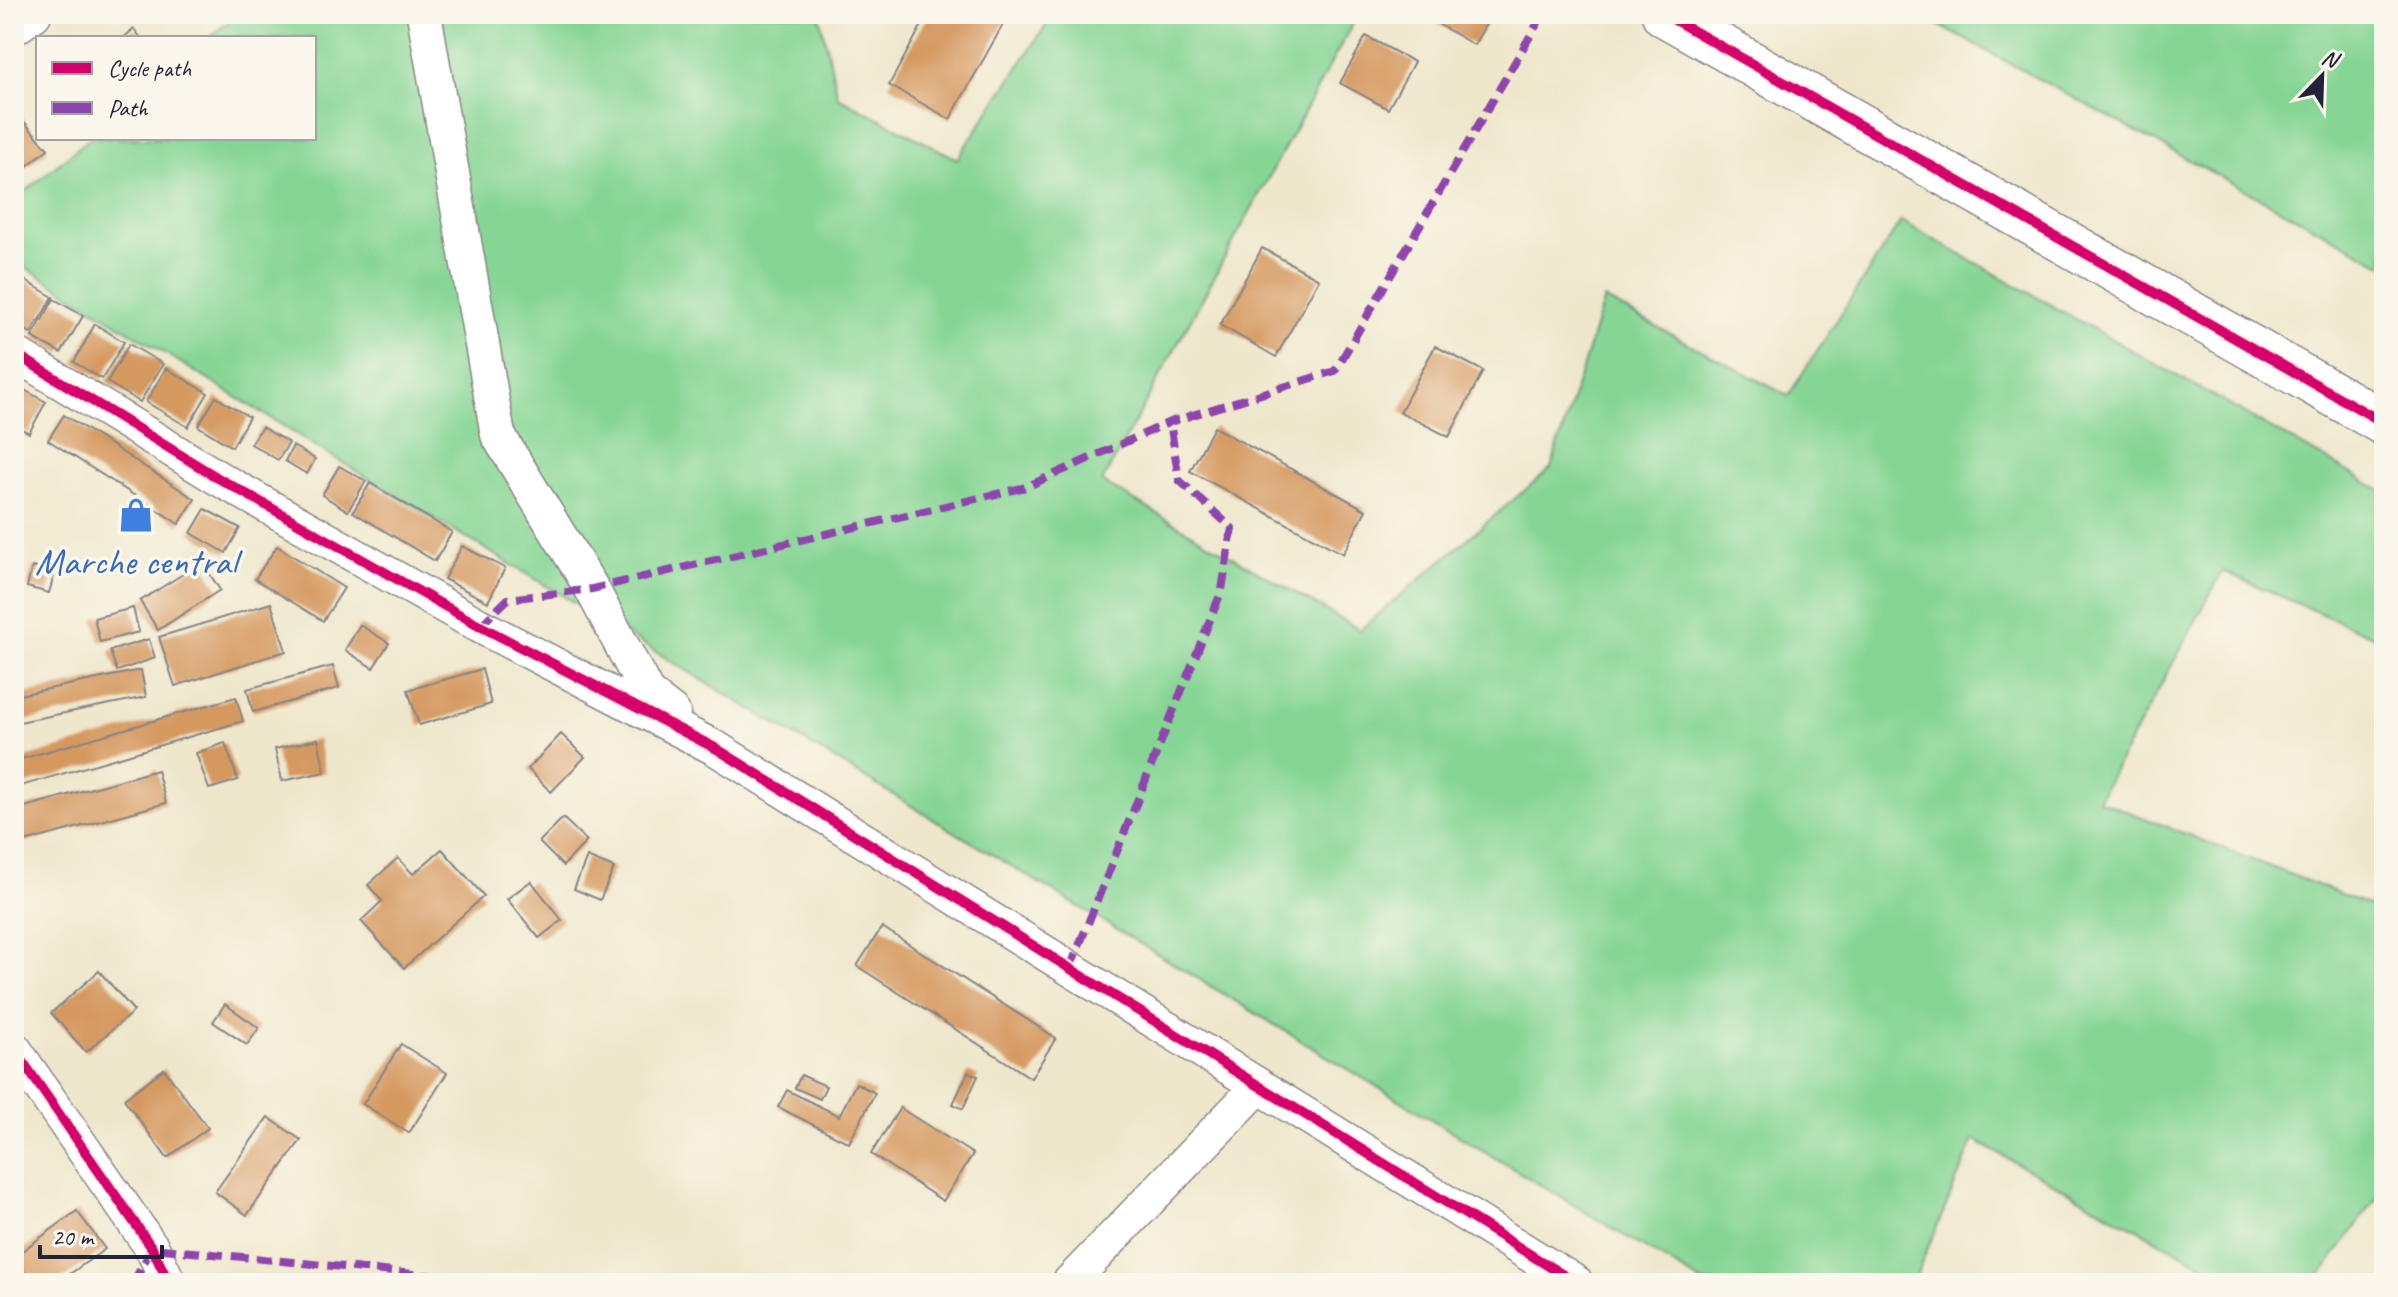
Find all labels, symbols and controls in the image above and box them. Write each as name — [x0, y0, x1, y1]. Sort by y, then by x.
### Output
legend — [36, 36, 316, 140]
north arrow — [2282, 36, 2362, 116]
text: N — [2318, 43, 2344, 75]
text: Cycle path — [108, 53, 192, 83]
text: Path — [108, 93, 149, 123]
shop icon: Marche central — [117, 496, 155, 534]
place label: Marche central — [35, 538, 243, 585]
scale bar — [40, 1209, 162, 1259]
text: 20 m — [52, 1222, 95, 1252]

